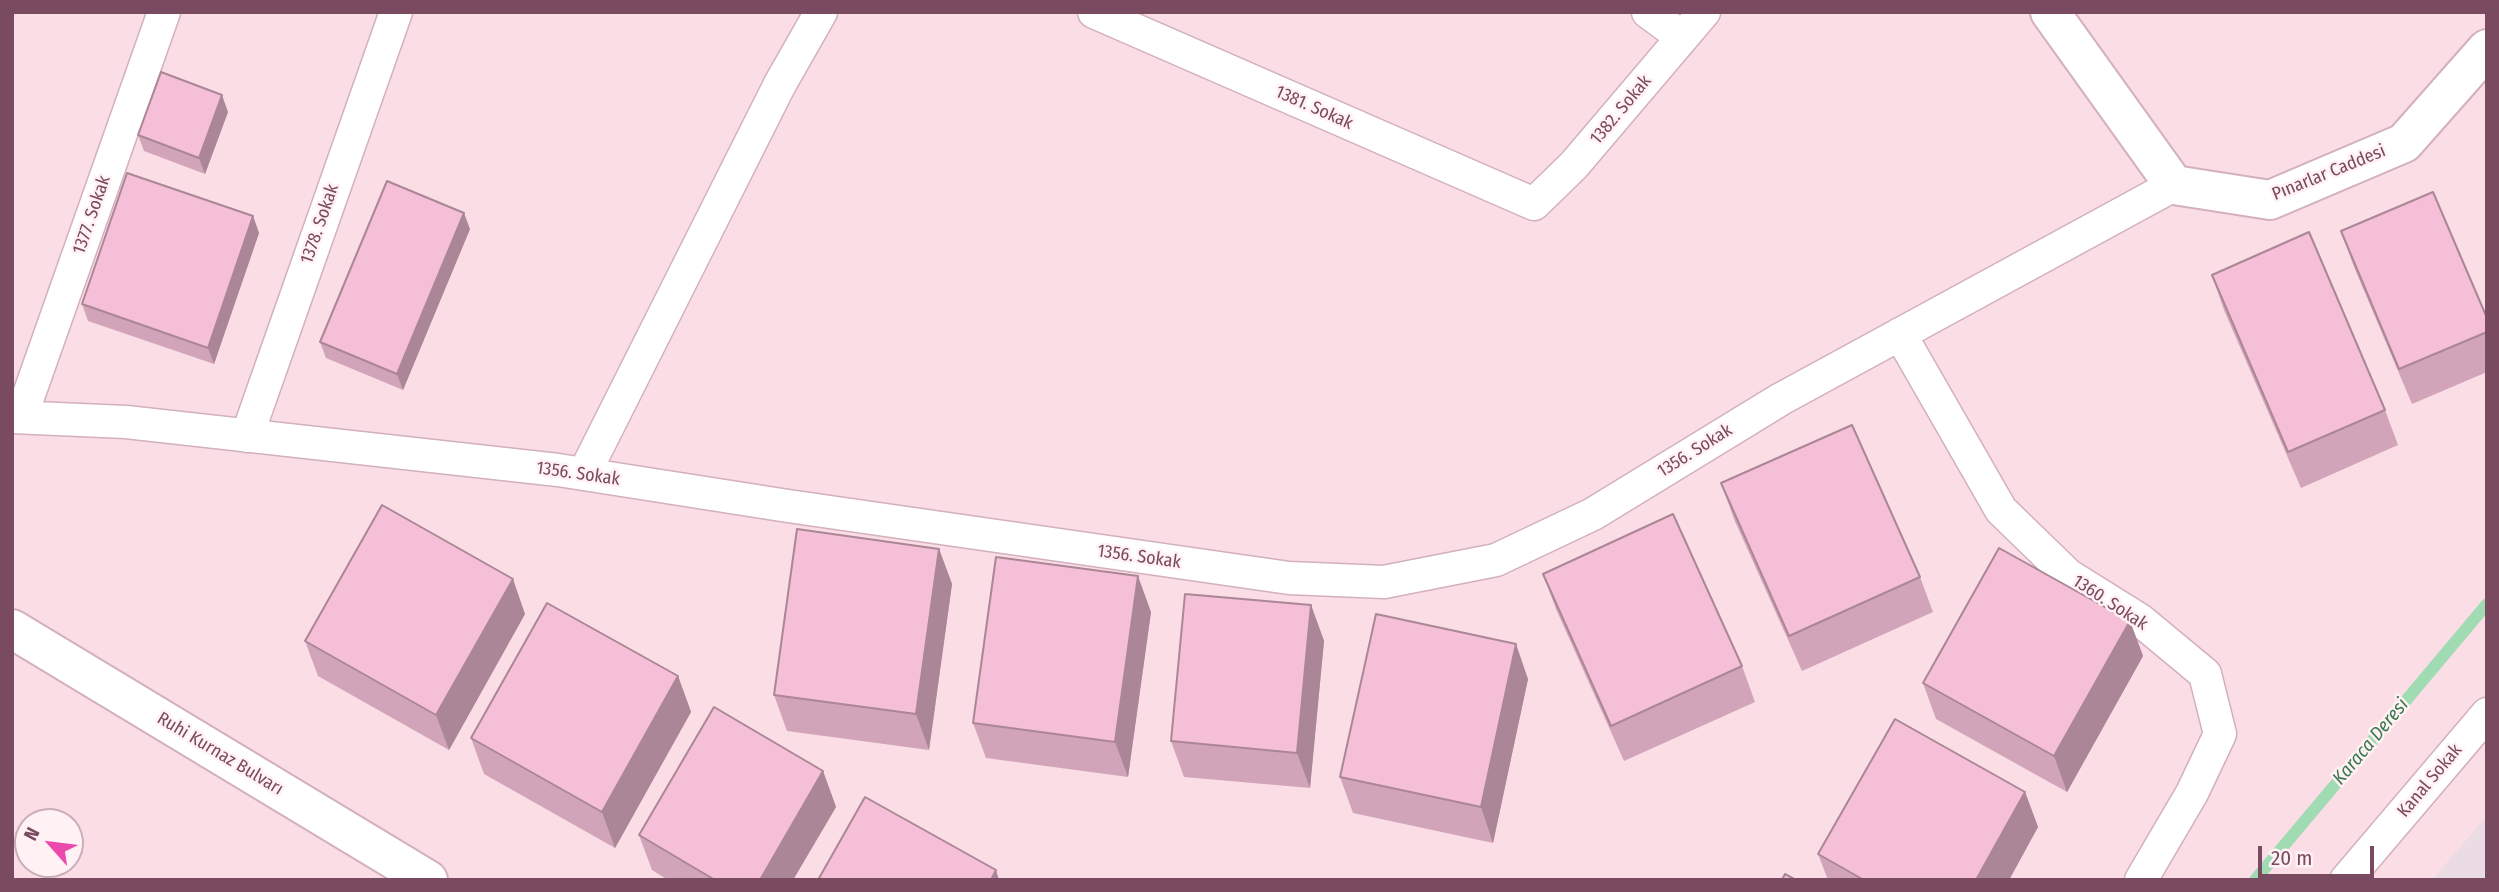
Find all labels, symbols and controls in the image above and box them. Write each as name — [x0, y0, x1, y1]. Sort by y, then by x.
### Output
street label: 1382. Sokak — [1586, 71, 1656, 149]
street label: 1381. Sokak — [1272, 81, 1356, 135]
street label: Pınarlar Caddesi — [2269, 140, 2389, 206]
street label: 1377. Sokak — [69, 173, 115, 257]
street label: 1378. Sokak — [296, 181, 344, 267]
street label: 1356. Sokak — [1654, 420, 1736, 482]
street label: 1356. Sokak — [535, 457, 621, 491]
street label: 1356. Sokak — [1096, 540, 1182, 574]
street label: 1360. Sokak — [2068, 571, 2152, 635]
water label: Karaca Deresi — [2328, 694, 2414, 790]
street label: Ruhi Kurnaz Bulvarı — [153, 708, 287, 800]
street label: Kanal Sokak — [2393, 740, 2467, 822]
north arrow — [14, 808, 84, 878]
text: N — [19, 823, 45, 844]
scale bar — [2261, 832, 2376, 876]
text: 20 m — [2271, 845, 2312, 871]

